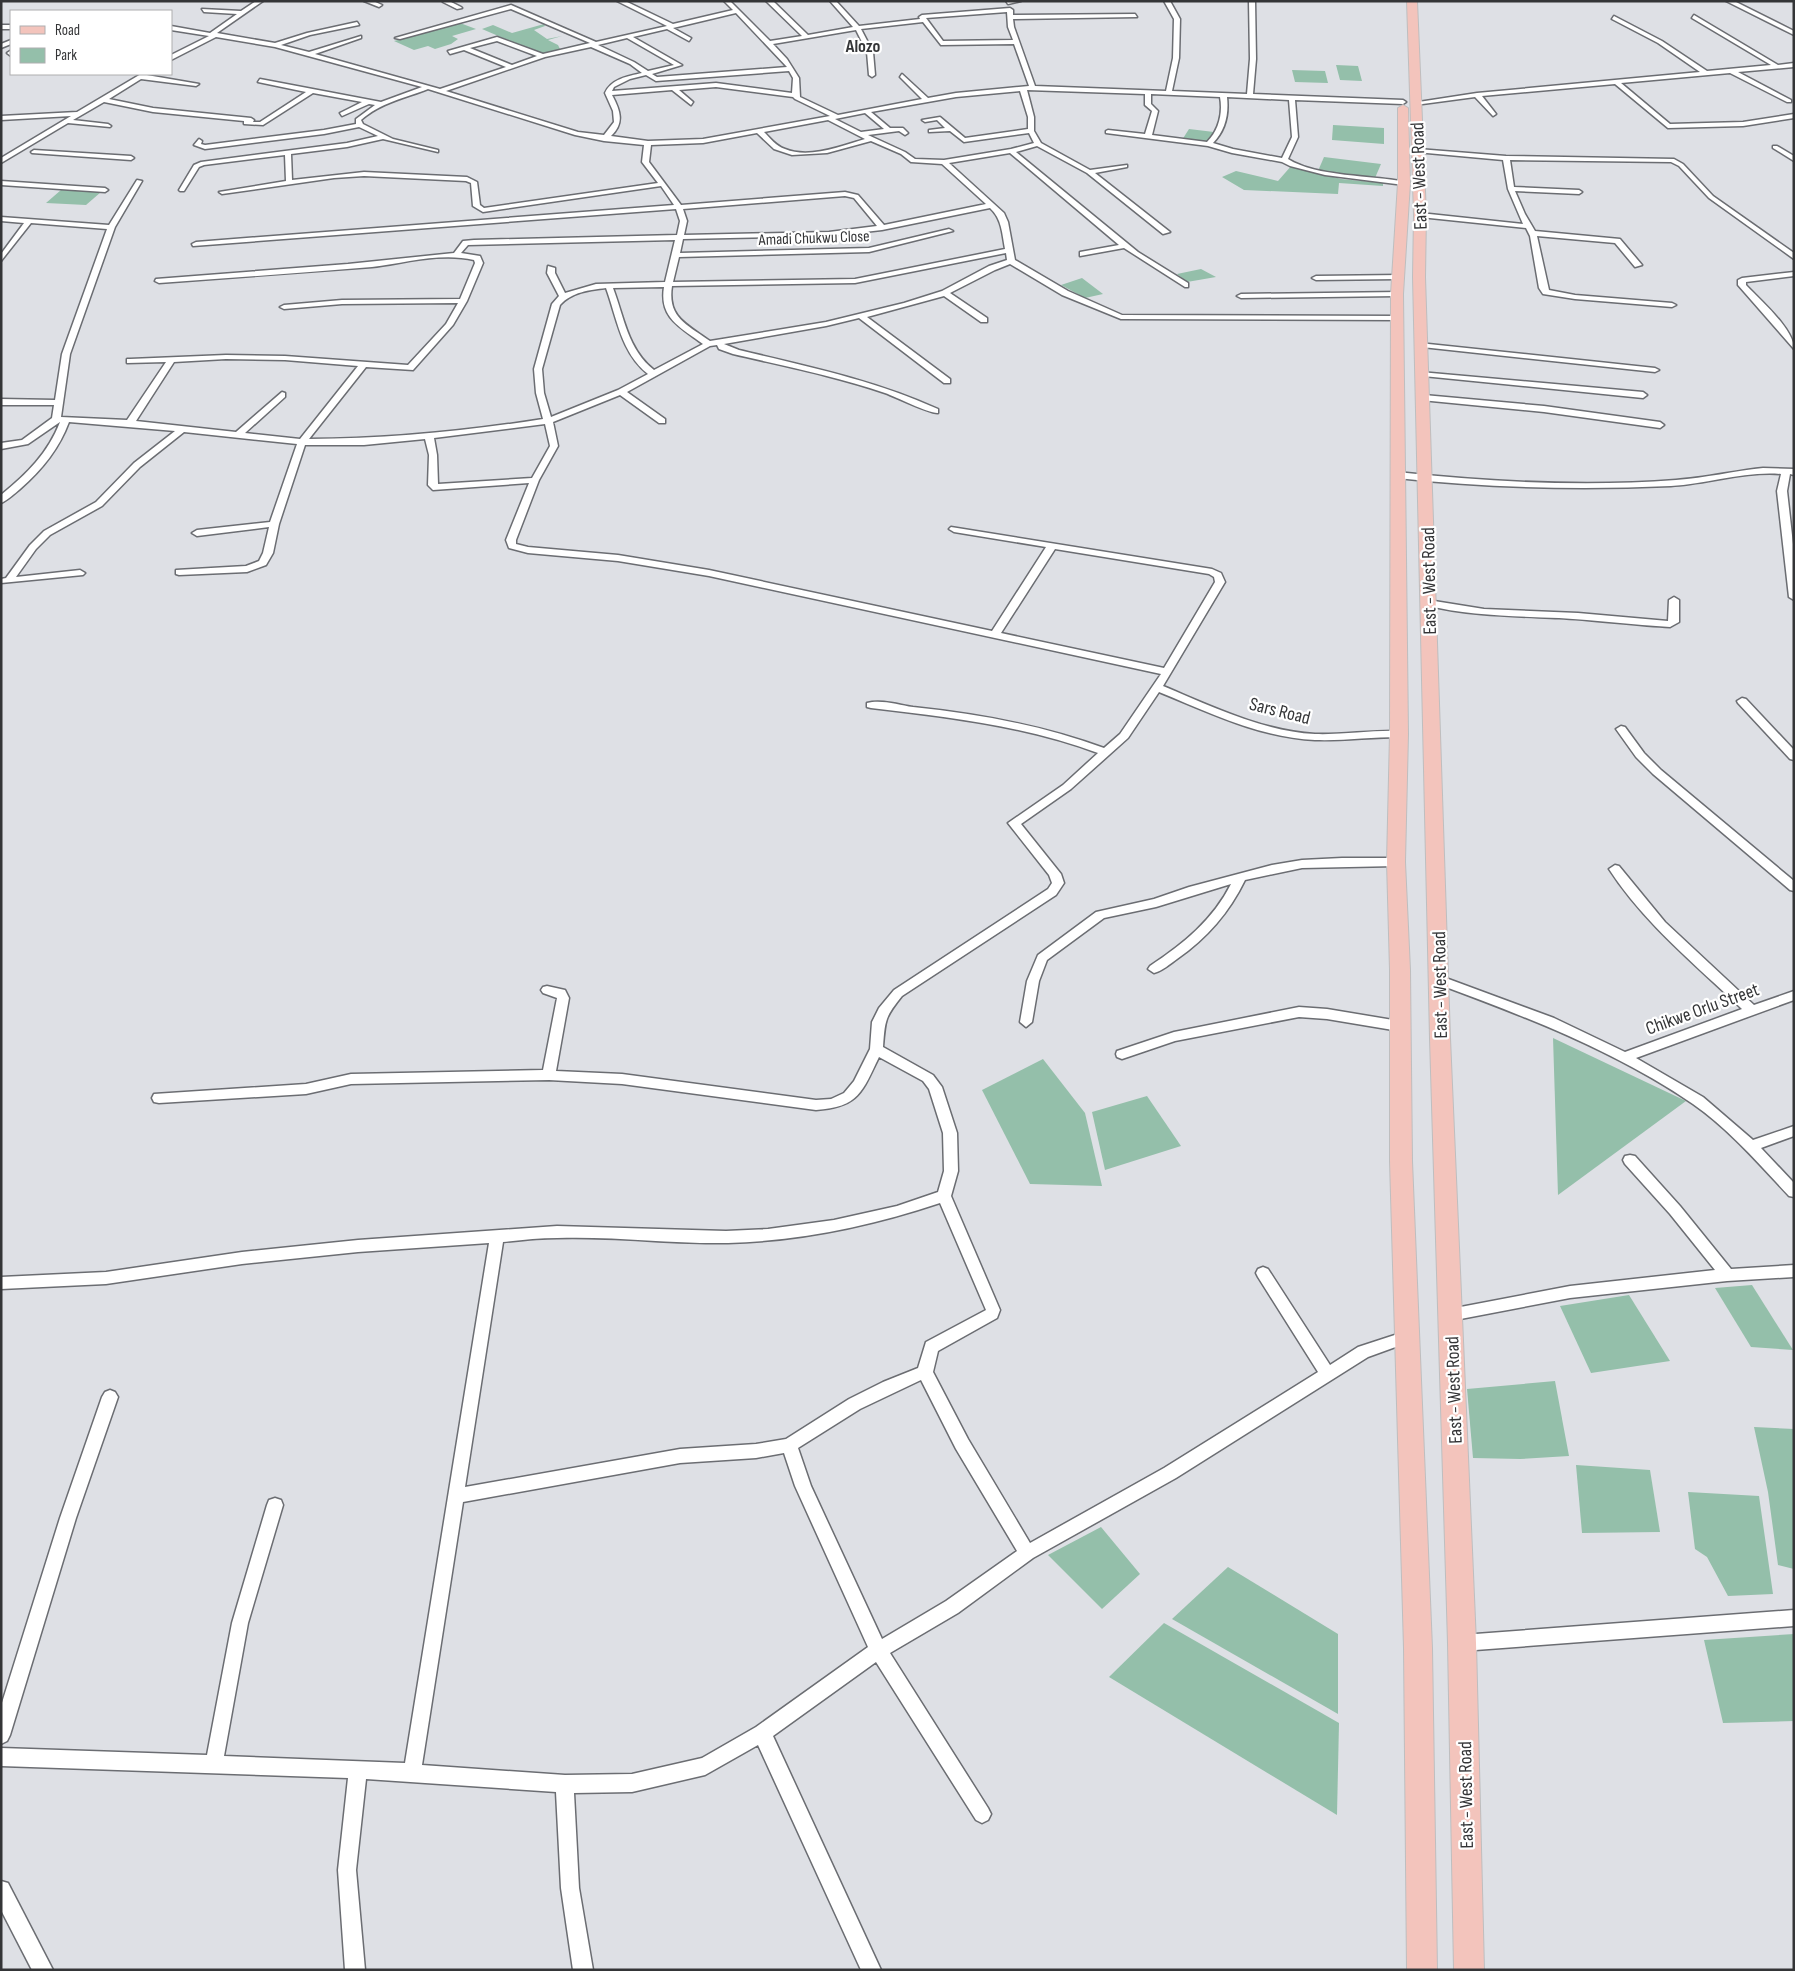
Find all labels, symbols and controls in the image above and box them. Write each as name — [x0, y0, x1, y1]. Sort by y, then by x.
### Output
legend — [10, 10, 172, 75]
text: Road — [55, 21, 80, 40]
district label: Alozo — [845, 36, 880, 57]
text: Park — [55, 46, 77, 65]
street label: East - West Road — [1406, 122, 1433, 230]
street label: Amadi Chukwu Close — [757, 227, 870, 250]
street label: East - West Road — [1417, 527, 1442, 635]
street label: Sars Road — [1247, 693, 1313, 730]
street label: East - West Road — [1428, 931, 1453, 1039]
street label: Chikwe Orlu Street — [1643, 978, 1762, 1041]
street label: East - West Road — [1441, 1336, 1468, 1444]
street label: East - West Road — [1454, 1741, 1479, 1849]

